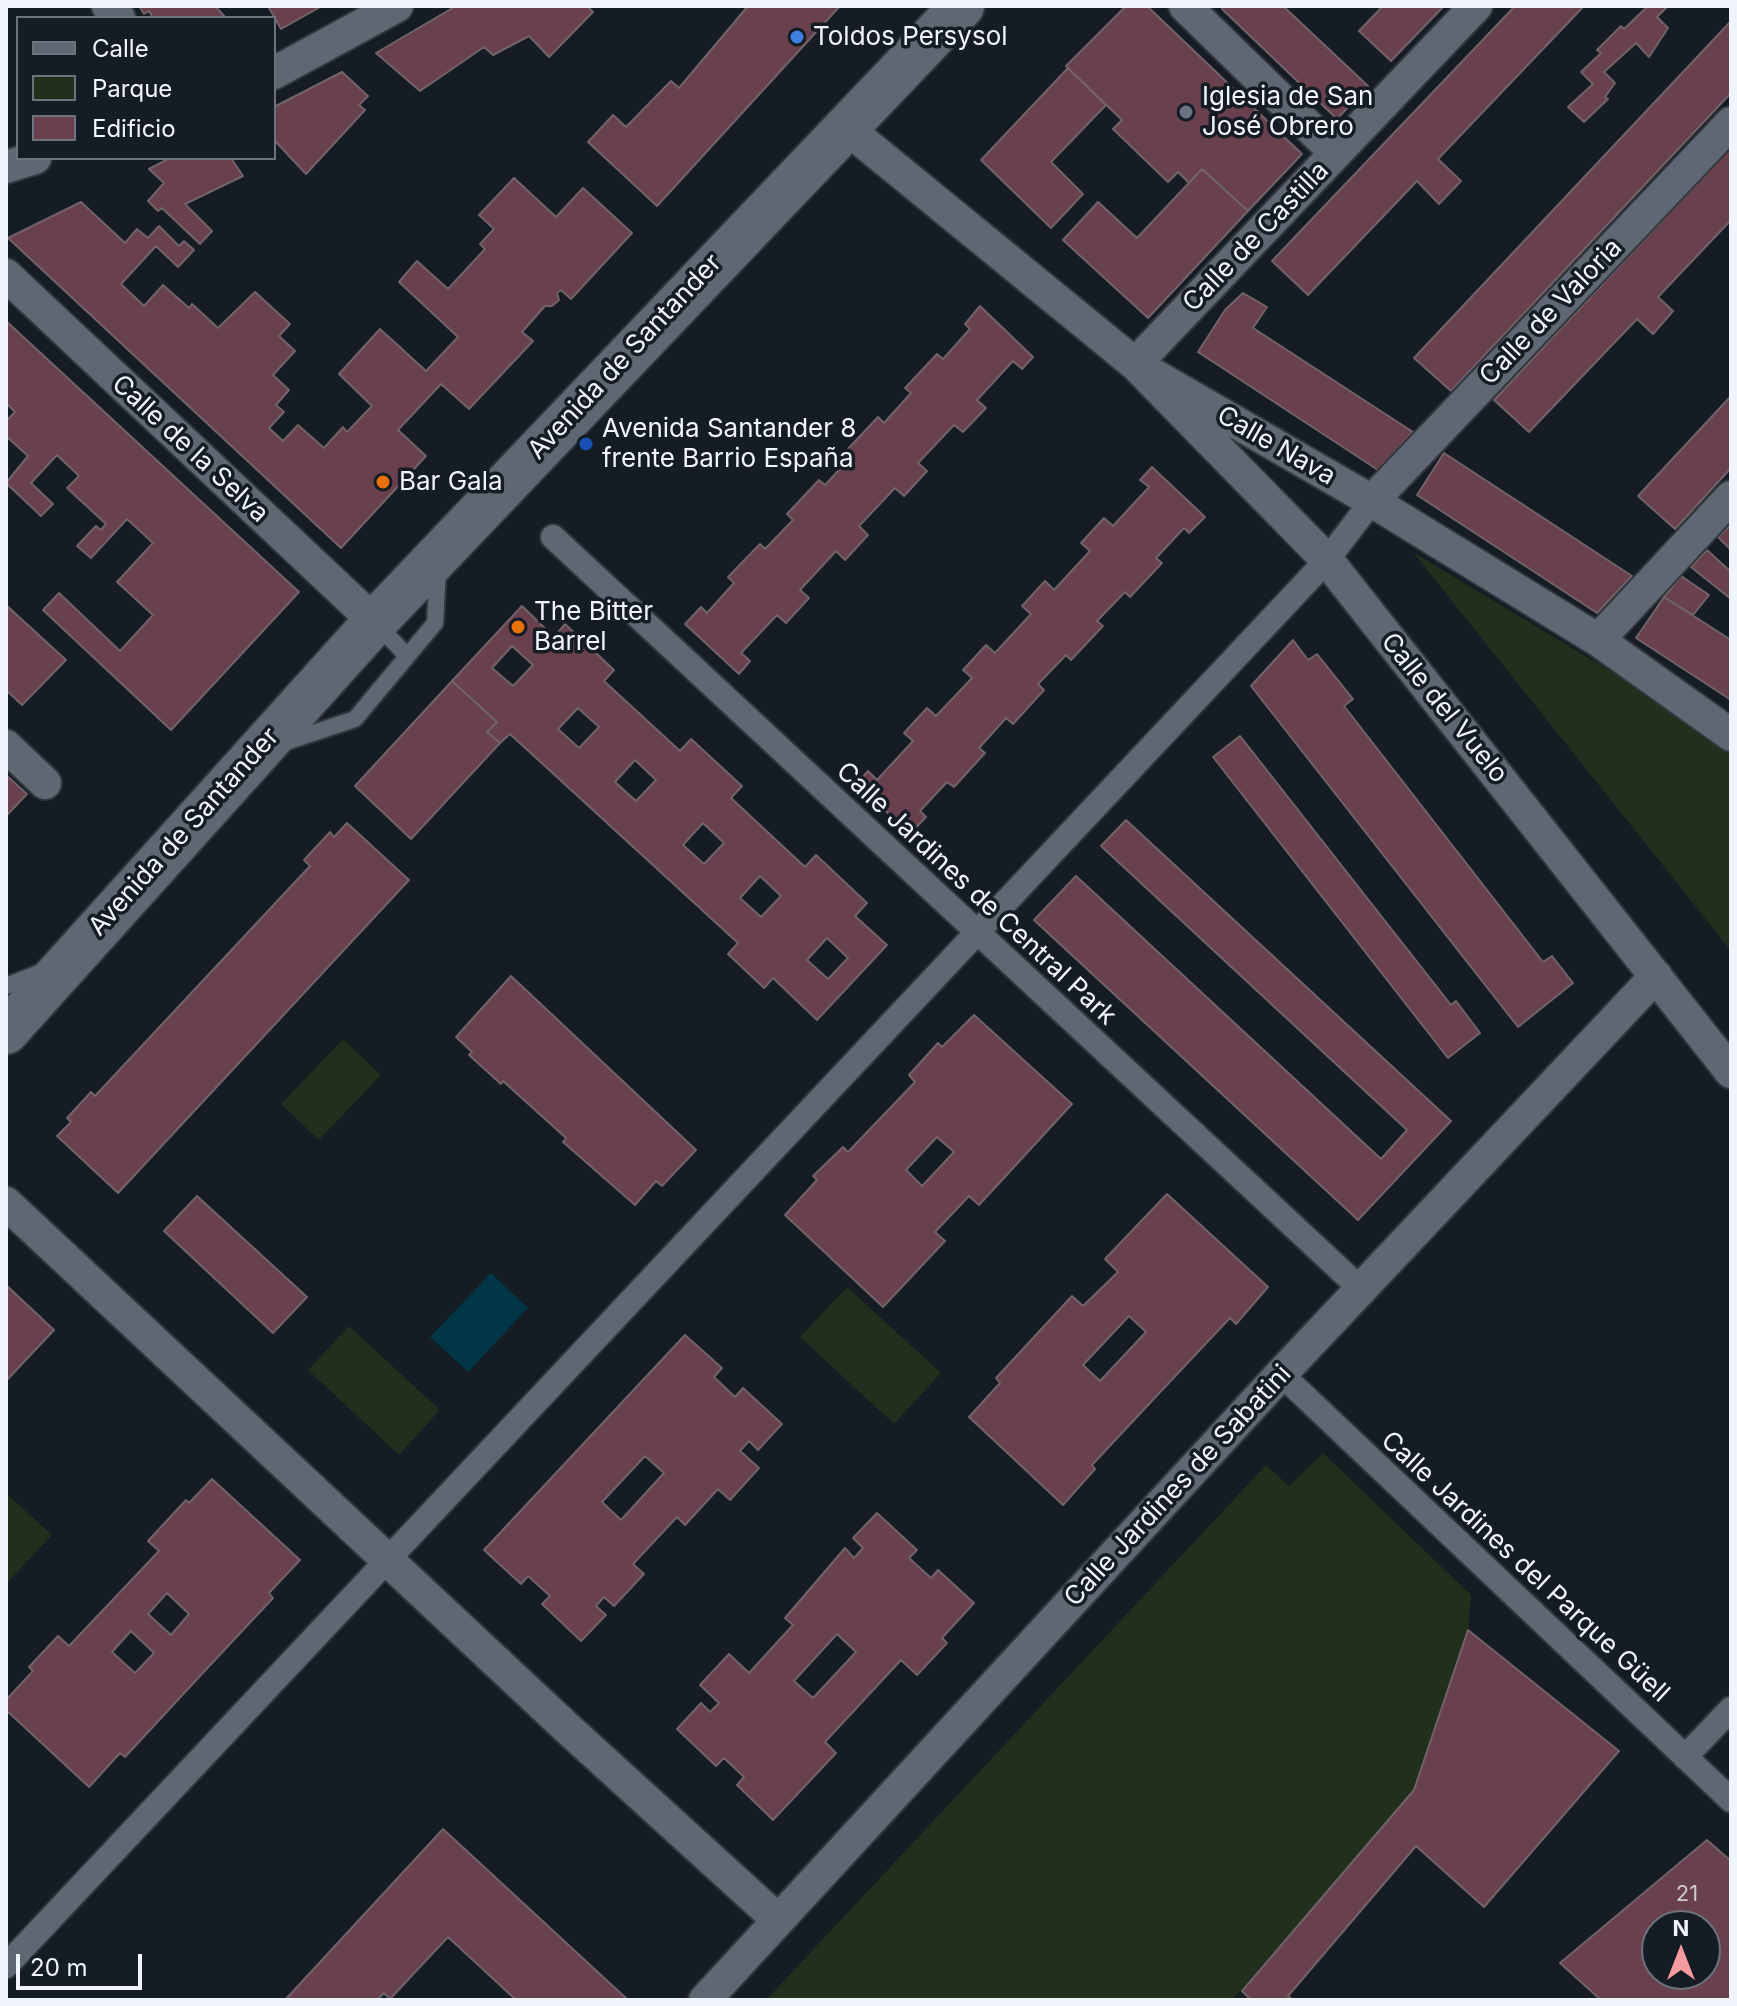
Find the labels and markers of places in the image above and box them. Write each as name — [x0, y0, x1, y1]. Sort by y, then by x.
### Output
place label: Toldos Persysol — [813, 21, 1008, 53]
marker: Toldos Persysol — [788, 28, 806, 46]
place label: Iglesia de San José Obrero — [1202, 81, 1373, 142]
marker: Iglesia de San José Obrero — [1177, 103, 1195, 121]
place label: Avenida Santander 8 frente Barrio España — [602, 413, 856, 474]
marker: Avenida Santander 8 frente Barrio España — [577, 435, 595, 453]
place label: Bar Gala — [399, 466, 503, 498]
marker: Bar Gala — [374, 473, 392, 491]
place label: The Bitter Barrel — [534, 596, 653, 658]
marker: The Bitter Barrel — [509, 618, 527, 636]

